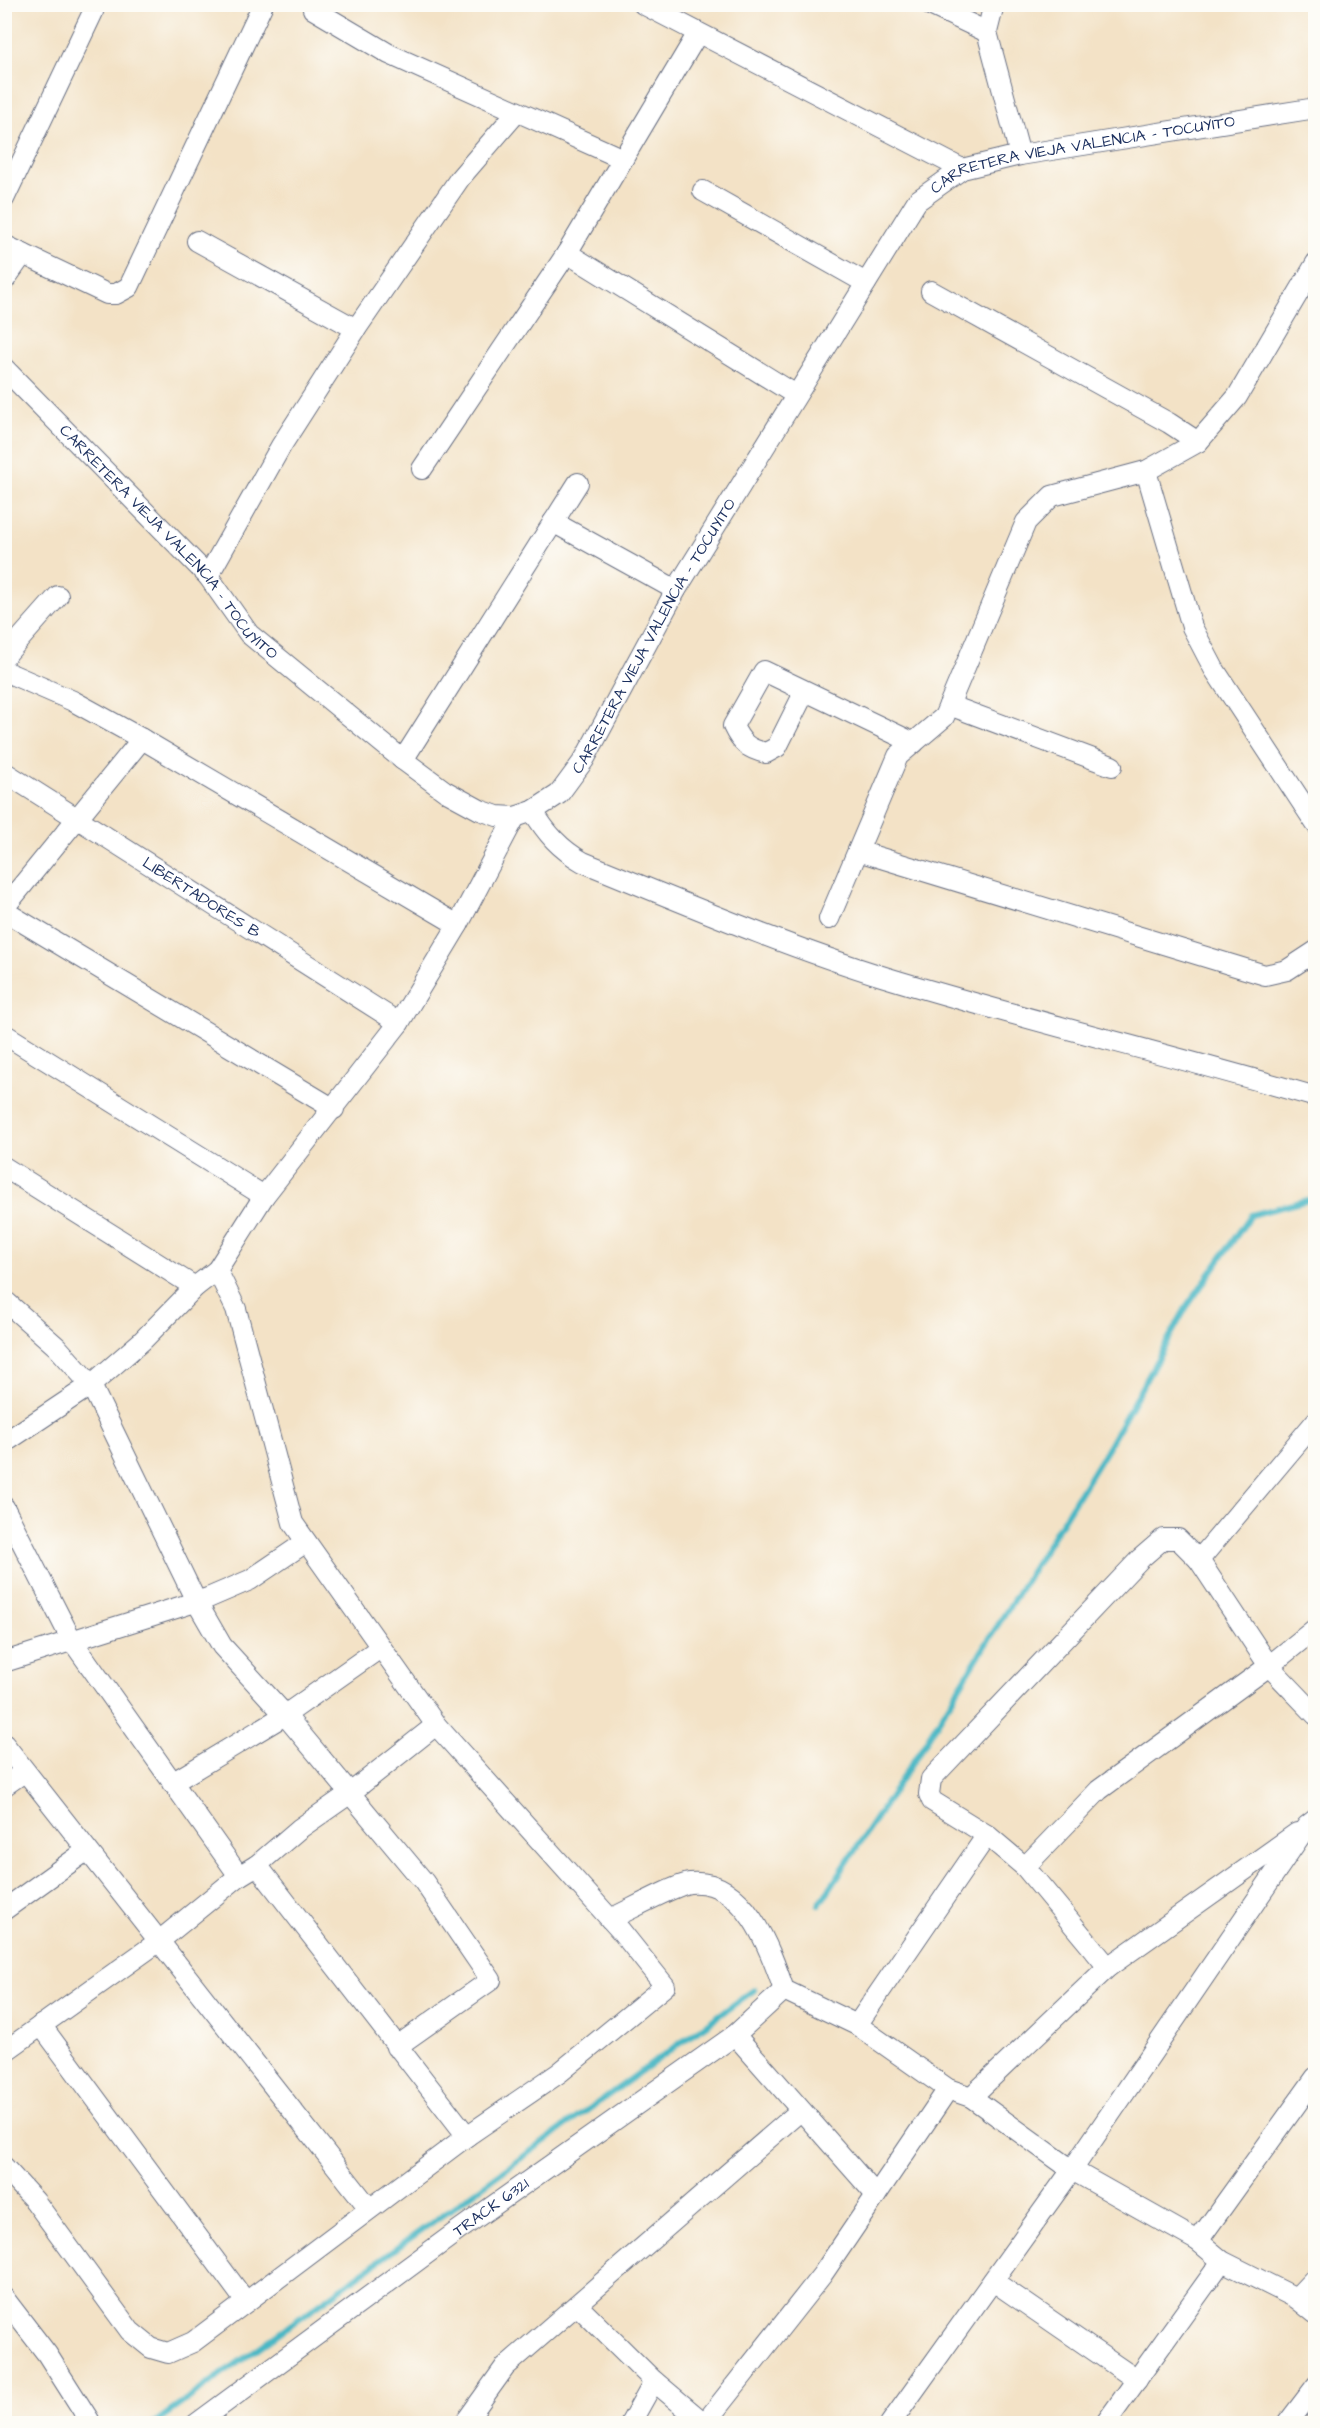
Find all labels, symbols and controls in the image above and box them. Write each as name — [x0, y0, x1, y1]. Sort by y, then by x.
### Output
street label: CARRETERA VIEJA VALENCIA - TOCUYITO — [926, 110, 1237, 199]
street label: CARRETERA VIEJA VALENCIA - TOCUYITO — [54, 420, 283, 665]
street label: CARRETERA VIEJA VALENCIA - TOCUYITO — [567, 494, 741, 778]
street label: LIBERTADORES B — [138, 852, 265, 944]
street label: TRACK 6321 — [448, 2173, 533, 2242]

